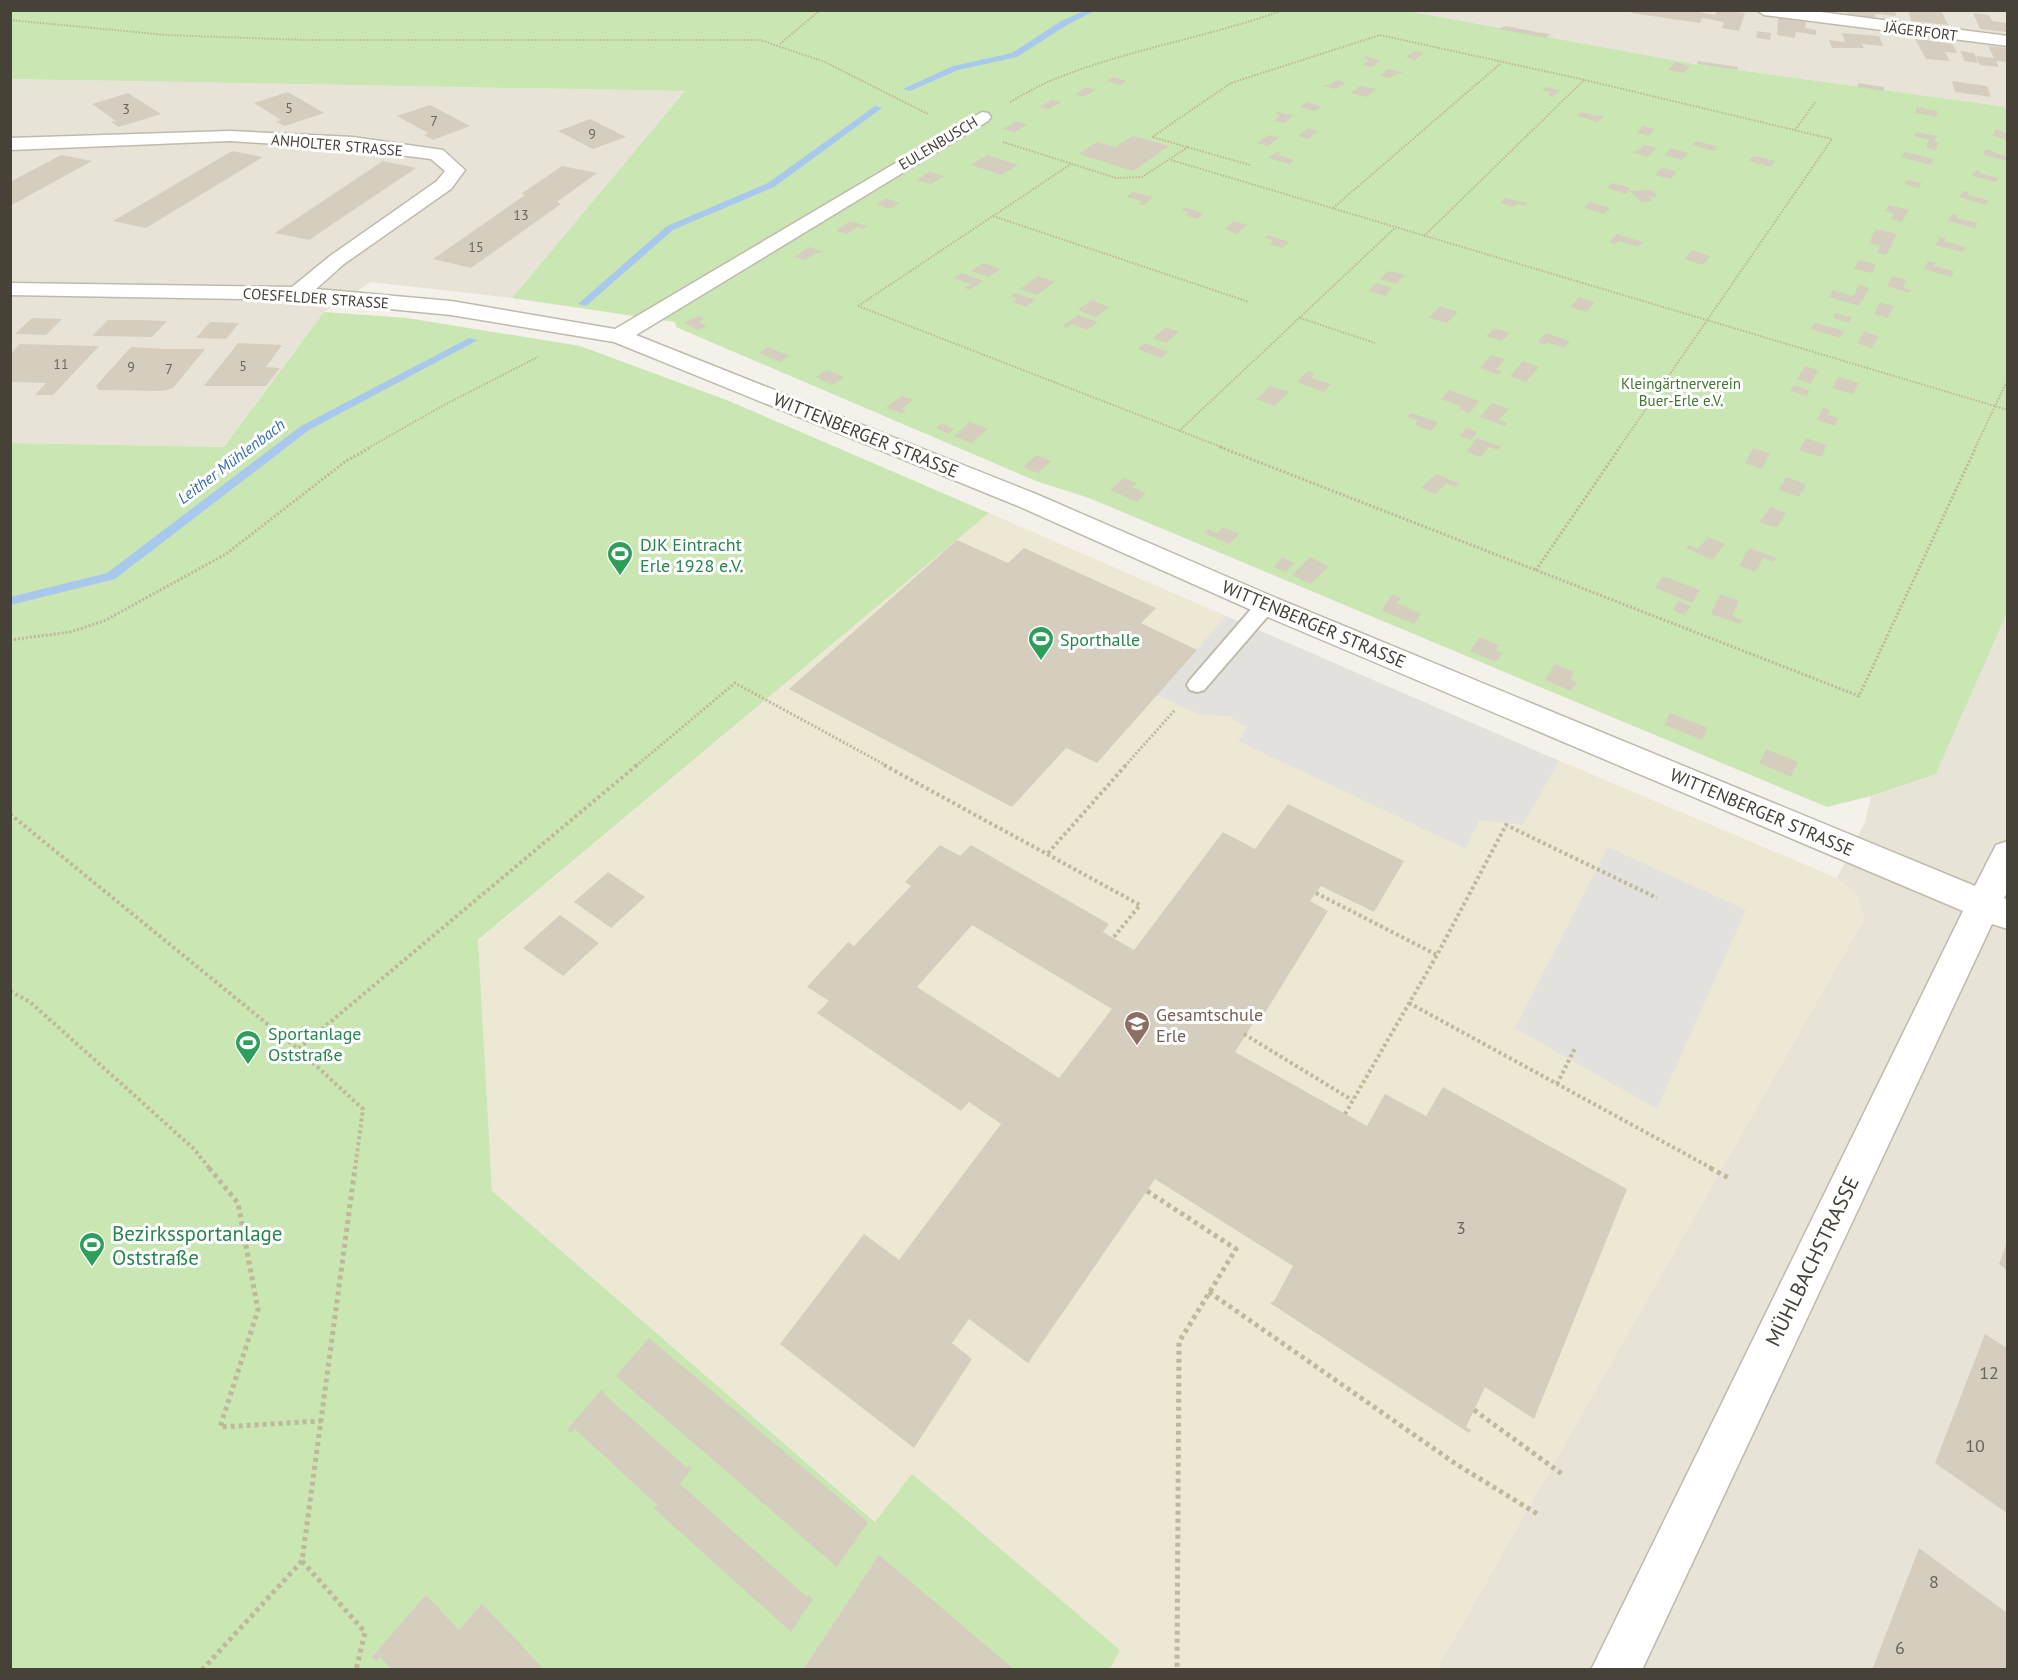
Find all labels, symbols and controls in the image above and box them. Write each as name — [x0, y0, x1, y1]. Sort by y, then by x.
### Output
street label: JÄGERFORT — [1882, 17, 1959, 45]
house number: 5 — [285, 99, 293, 117]
house number: 3 — [122, 100, 130, 118]
house number: 7 — [430, 112, 438, 130]
street label: EULENBUSCH — [895, 112, 981, 174]
house number: 9 — [588, 125, 596, 143]
street label: ANHOLTER STRASSE — [270, 130, 404, 160]
house number: 13 — [513, 206, 529, 224]
house number: 15 — [468, 238, 484, 256]
street label: COESFELDER STRASSE — [242, 283, 390, 313]
house number: 11 — [53, 355, 69, 373]
house number: 5 — [239, 357, 247, 375]
house number: 9 — [127, 358, 135, 376]
house number: 7 — [165, 360, 173, 378]
park label: Kleingärtnerverein Buer-Erle e.V. — [1621, 374, 1741, 410]
street label: WITTENBERGER STRASSE — [770, 387, 962, 483]
water label: Leither Mühlenbach — [173, 414, 289, 508]
place label: DJK Eintracht Erle 1928 e.V. — [640, 533, 743, 577]
sports icon: DJK Eintracht Erle 1928 e.V. — [605, 539, 635, 577]
street label: WITTENBERGER STRASSE — [1219, 575, 1409, 673]
sports icon: Sporthalle — [1026, 624, 1056, 662]
place label: Sporthalle — [1060, 628, 1140, 651]
street label: WITTENBERGER STRASSE — [1667, 763, 1857, 861]
place label: Gesamtschule Erle — [1156, 1003, 1263, 1047]
school or university icon: Gesamtschule Erle — [1122, 1009, 1152, 1047]
place label: Sportanlage Oststraße — [268, 1022, 361, 1066]
sports icon: Sportanlage Oststraße — [233, 1028, 263, 1066]
street label: MÜHLBACHSTRASSE — [1759, 1171, 1865, 1351]
house number: 3 — [1456, 1216, 1466, 1239]
place label: Bezirkssportanlage Oststraße — [112, 1220, 283, 1271]
sports icon: Bezirkssportanlage Oststraße — [77, 1230, 107, 1268]
house number: 12 — [1979, 1361, 1999, 1384]
house number: 10 — [1965, 1434, 1985, 1457]
house number: 8 — [1929, 1570, 1939, 1593]
house number: 6 — [1895, 1636, 1905, 1659]

